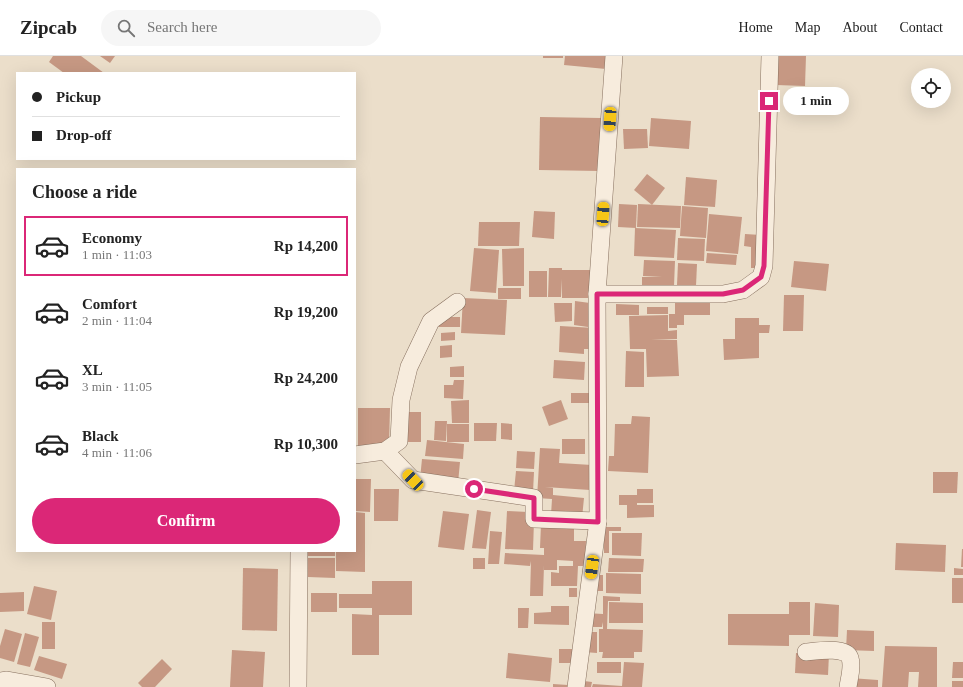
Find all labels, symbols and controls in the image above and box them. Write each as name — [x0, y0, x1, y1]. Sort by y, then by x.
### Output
search box — [101, 10, 381, 46]
text: Zipcab — [20, 17, 77, 38]
icon: search — [115, 17, 137, 39]
text: Search here — [147, 19, 217, 35]
text: Home — [739, 20, 773, 35]
text: Map — [795, 20, 820, 35]
text: About — [842, 20, 877, 35]
text: Contact — [899, 20, 943, 35]
map controls — [911, 68, 951, 108]
button: locate — [911, 68, 951, 108]
callout: 1 min — [783, 87, 849, 115]
text: Pickup — [56, 89, 101, 105]
route end — [760, 92, 778, 110]
text: 1 min — [800, 93, 832, 108]
car — [603, 107, 617, 131]
text: Drop-off — [56, 127, 112, 143]
text: Choose a ride — [32, 182, 137, 202]
car — [596, 202, 610, 226]
icon: car — [34, 228, 70, 264]
text: Economy — [82, 230, 142, 246]
text: Rp 14,200 — [274, 238, 338, 254]
text: 1 min · 11:03 — [82, 247, 152, 262]
icon: car — [34, 294, 70, 330]
text: Comfort — [82, 296, 137, 312]
text: Rp 19,200 — [274, 304, 338, 320]
text: 2 min · 11:04 — [82, 313, 152, 328]
icon: car — [34, 360, 70, 396]
text: XL — [82, 362, 103, 378]
text: Rp 24,200 — [274, 370, 338, 386]
text: 3 min · 11:05 — [82, 379, 152, 394]
icon: car — [34, 426, 70, 462]
text: Black — [82, 428, 119, 444]
text: Rp 10,300 — [274, 436, 338, 452]
text: 4 min · 11:06 — [82, 445, 152, 460]
car — [400, 467, 426, 493]
route start — [465, 480, 483, 498]
button: Confirm — [32, 498, 340, 544]
car — [584, 554, 600, 580]

